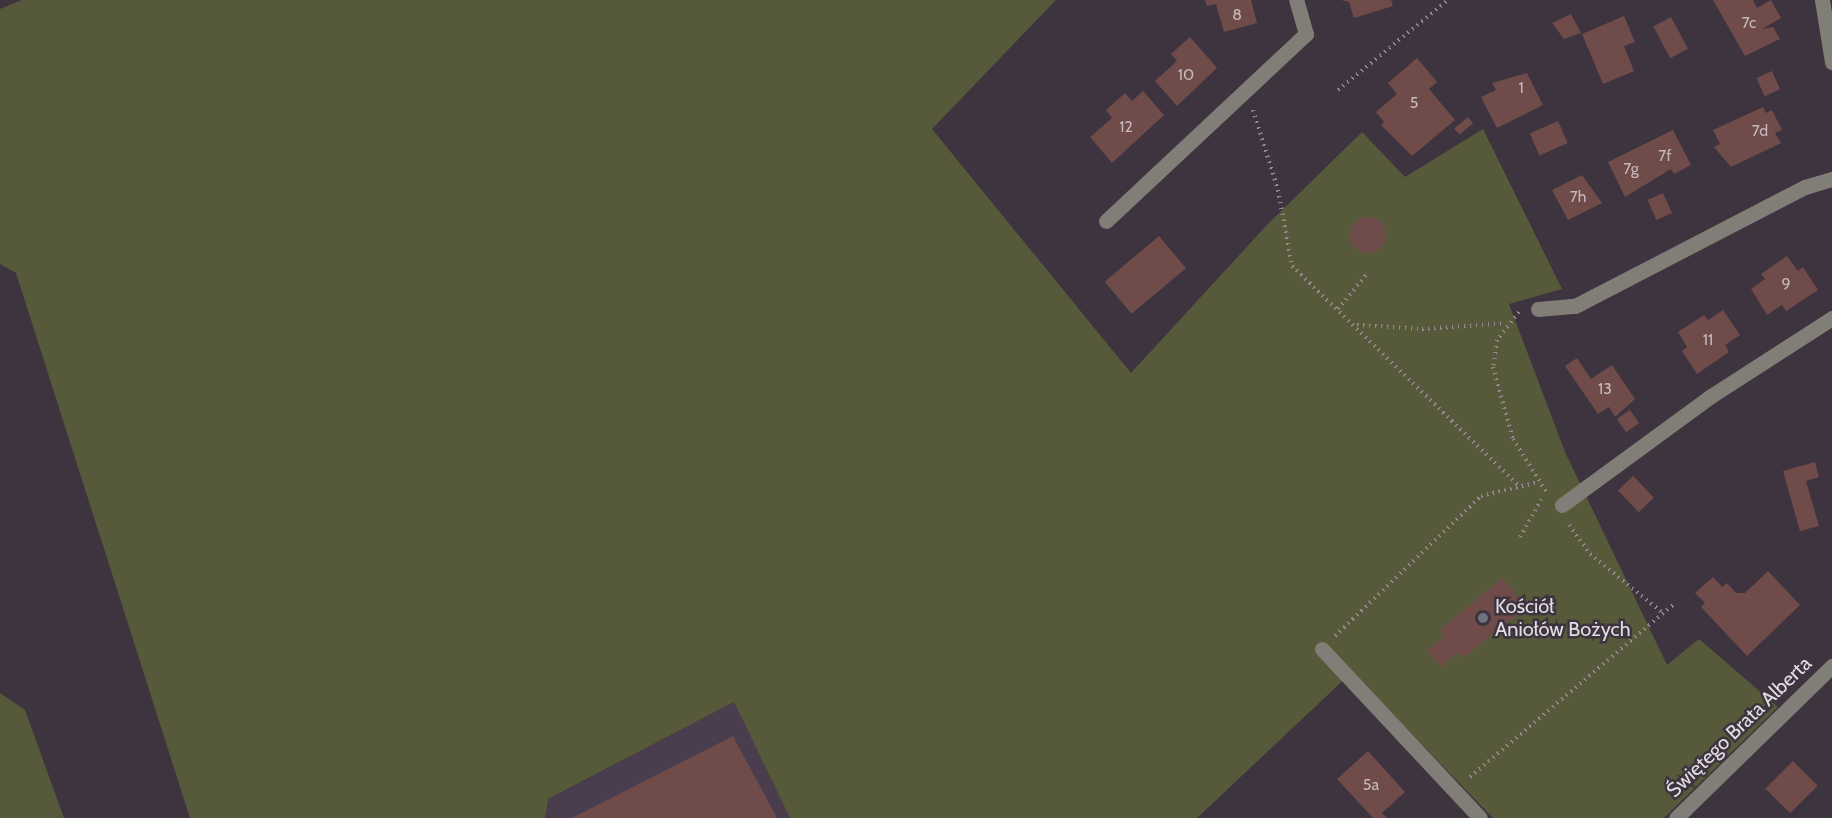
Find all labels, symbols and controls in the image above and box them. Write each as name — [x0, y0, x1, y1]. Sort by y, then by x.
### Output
house number: 8 — [1232, 5, 1242, 25]
house number: 7c — [1742, 13, 1756, 33]
house number: 10 — [1178, 65, 1194, 85]
house number: 1 — [1518, 78, 1524, 98]
house number: 5 — [1410, 93, 1418, 113]
house number: 12 — [1119, 117, 1133, 137]
house number: 7d — [1752, 121, 1768, 141]
house number: 7f — [1658, 146, 1672, 166]
house number: 7g — [1623, 159, 1639, 179]
house number: 7h — [1570, 187, 1586, 207]
house number: 9 — [1781, 274, 1791, 294]
house number: 11 — [1703, 330, 1713, 350]
house number: 13 — [1598, 379, 1612, 399]
place label: Kościół Aniołów Bożych — [1495, 594, 1631, 641]
marker: Kościół Aniołów Bożych — [1476, 611, 1490, 625]
street label: Świętego Brata Alberta — [1662, 652, 1816, 802]
house number: 5a — [1363, 775, 1379, 795]

